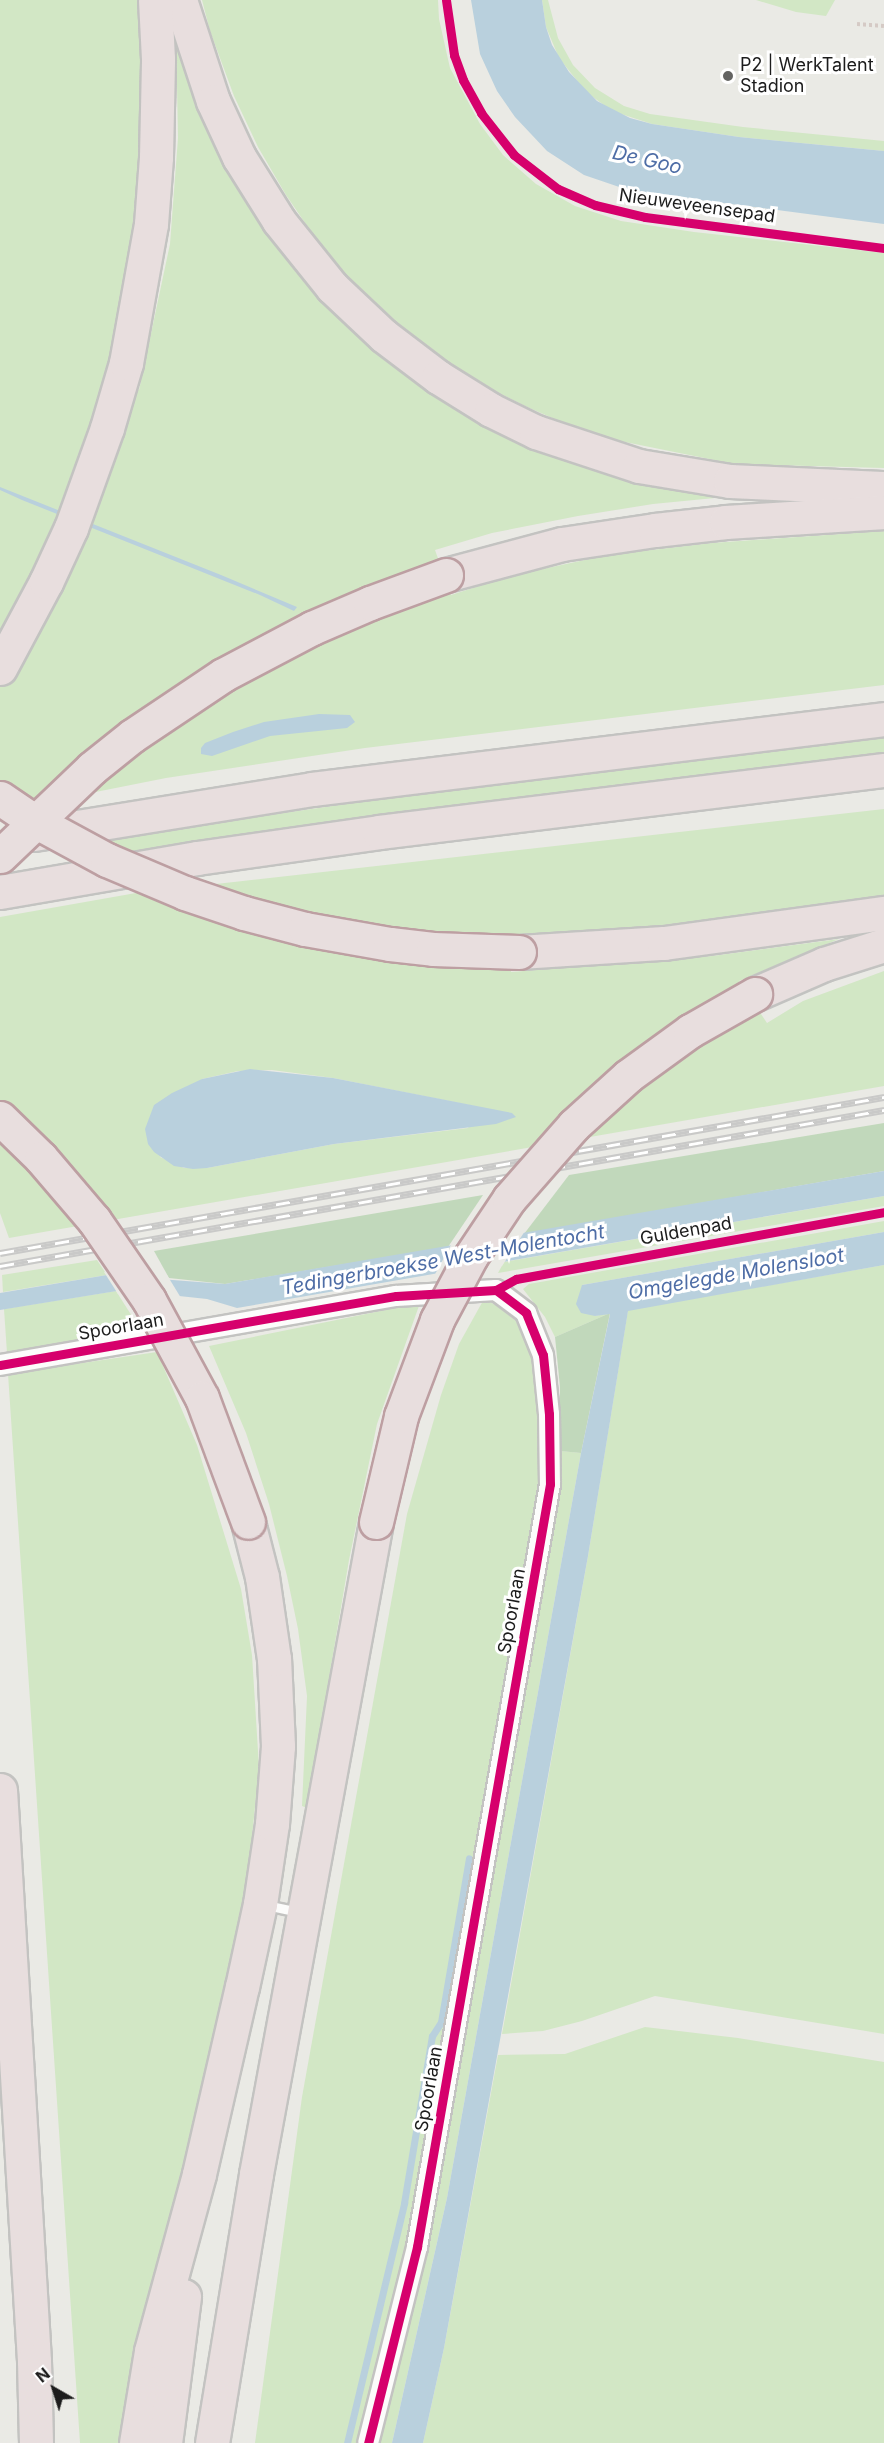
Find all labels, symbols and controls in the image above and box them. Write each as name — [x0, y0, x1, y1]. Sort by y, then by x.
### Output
place label: P2 | WerkTalent Stadion — [740, 55, 874, 98]
marker: P2 | WerkTalent Stadion — [721, 69, 735, 83]
water label: De Goo — [610, 140, 684, 180]
street label: Nieuweveensepad — [618, 184, 776, 228]
street label: Guldenpad — [638, 1212, 734, 1250]
water label: Tedingerbroekse West-Molentocht — [280, 1220, 606, 1300]
water label: Omgelegde Molensloot — [626, 1243, 846, 1305]
street label: Spoorlaan — [77, 1309, 165, 1345]
street label: Spoorlaan — [494, 1567, 530, 1655]
street label: Spoorlaan — [411, 2045, 447, 2133]
north arrow — [24, 2359, 84, 2419]
text: N — [32, 2363, 54, 2387]

